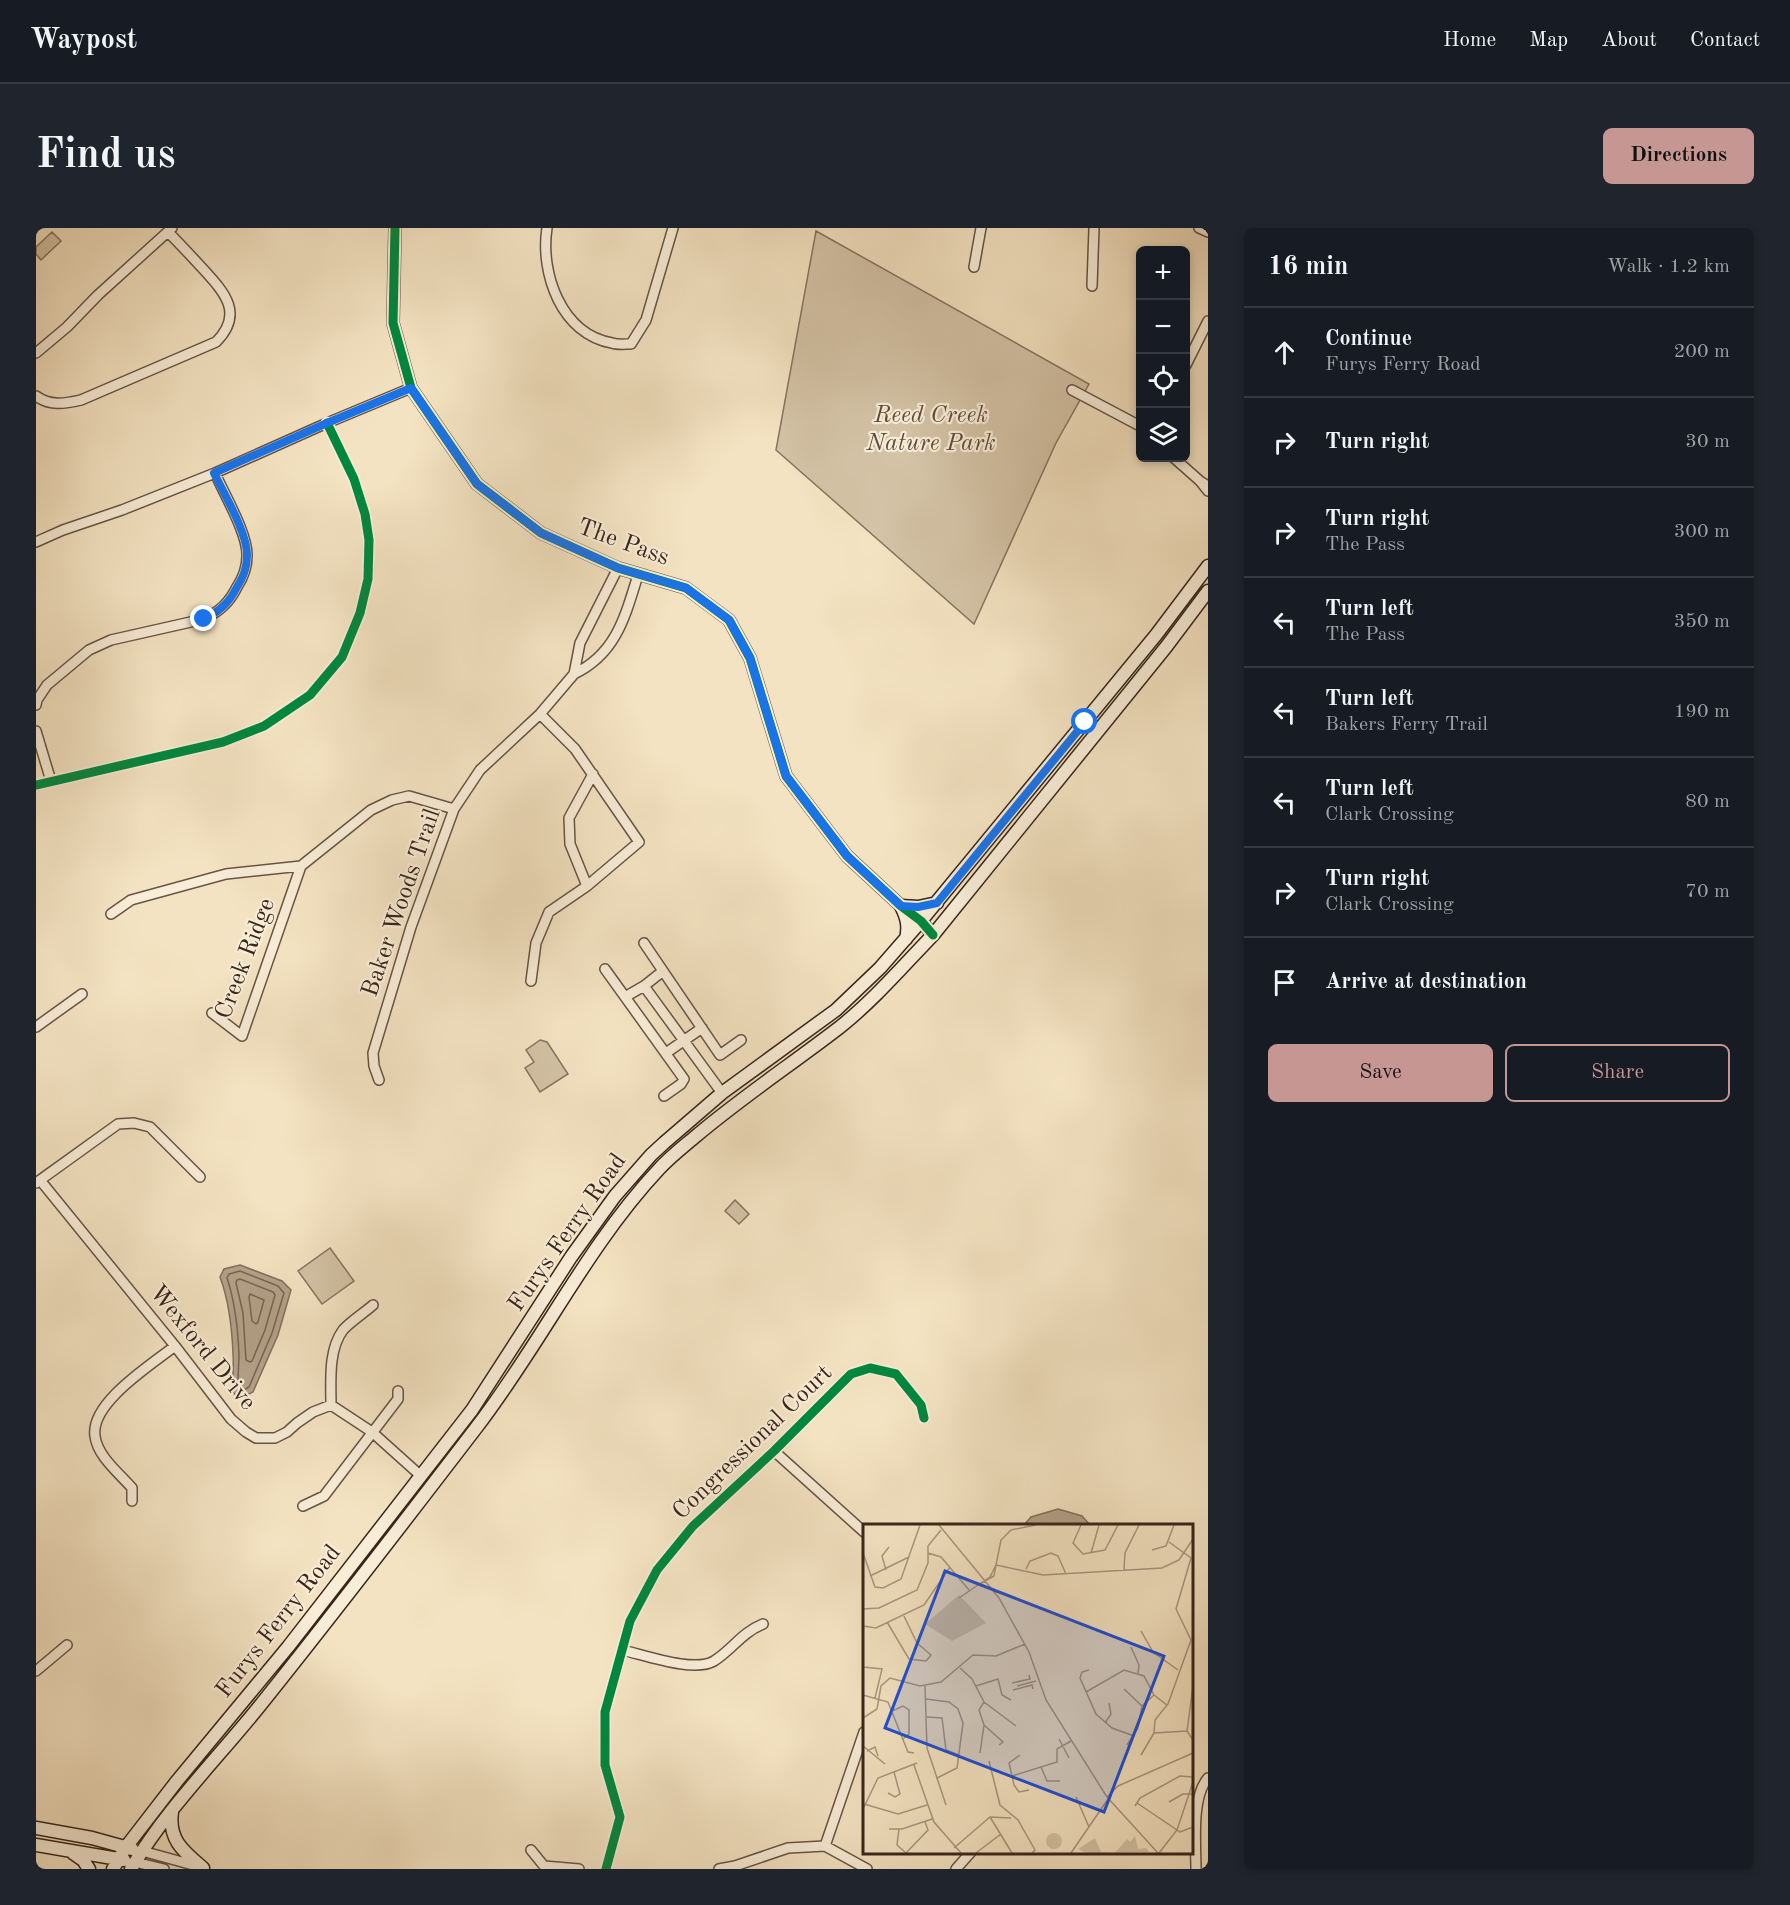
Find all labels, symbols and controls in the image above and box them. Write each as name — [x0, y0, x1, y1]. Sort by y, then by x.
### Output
text: Waypost — [30, 27, 137, 55]
text: Home — [1443, 30, 1496, 51]
text: Map — [1529, 30, 1568, 51]
text: About — [1601, 30, 1657, 51]
text: Contact — [1690, 30, 1760, 51]
button: Directions — [1603, 128, 1754, 184]
text: Find us — [36, 135, 175, 177]
map controls — [1136, 246, 1190, 462]
button: + — [1136, 246, 1190, 300]
text: 16 min — [1268, 254, 1348, 280]
text: Walk · 1.2 km — [1607, 257, 1730, 277]
button: − — [1136, 300, 1190, 354]
text: Continue — [1325, 328, 1412, 350]
icon: ahead — [1268, 336, 1301, 369]
text: 200 m — [1674, 342, 1730, 362]
button: locate — [1136, 354, 1190, 408]
text: Furys Ferry Road — [1325, 355, 1481, 375]
park label: Reed Creek Nature Park — [865, 404, 996, 456]
button: layers — [1136, 408, 1190, 462]
icon: right — [1268, 426, 1301, 459]
text: Turn right — [1325, 431, 1429, 453]
text: 30 m — [1685, 432, 1730, 452]
text: Turn right — [1325, 508, 1429, 530]
street label: The Pass — [574, 515, 672, 571]
icon: right — [1268, 516, 1301, 549]
text: 300 m — [1674, 522, 1730, 542]
text: The Pass — [1325, 535, 1405, 555]
text: Turn left — [1325, 598, 1414, 620]
route end — [190, 605, 216, 631]
icon: left — [1268, 606, 1301, 639]
text: 350 m — [1674, 612, 1730, 632]
text: The Pass — [1325, 625, 1405, 645]
text: Turn left — [1325, 688, 1414, 710]
icon: left — [1268, 696, 1301, 729]
text: 190 m — [1674, 702, 1730, 722]
route start — [1071, 708, 1097, 734]
text: Bakers Ferry Trail — [1325, 715, 1488, 735]
text: Turn left — [1325, 778, 1414, 800]
icon: left — [1268, 786, 1301, 819]
text: 80 m — [1685, 792, 1730, 812]
text: Clark Crossing — [1325, 805, 1454, 825]
street label: Baker Woods Trail — [359, 806, 445, 1000]
text: Turn right — [1325, 868, 1429, 890]
icon: right — [1268, 876, 1301, 909]
text: 70 m — [1685, 882, 1730, 902]
street label: Creek Ridge — [212, 895, 280, 1023]
text: Clark Crossing — [1325, 895, 1454, 915]
icon: arrive — [1268, 966, 1301, 999]
text: Arrive at destination — [1325, 971, 1527, 993]
button: Save — [1268, 1044, 1493, 1102]
button: Share — [1505, 1044, 1730, 1102]
street label: Furys Ferry Road — [505, 1150, 631, 1316]
street label: Wexford Drive — [144, 1281, 260, 1415]
street label: Congressional Court — [669, 1361, 837, 1525]
inset map — [863, 1524, 1193, 1854]
street label: Furys Ferry Road — [212, 1541, 346, 1703]

